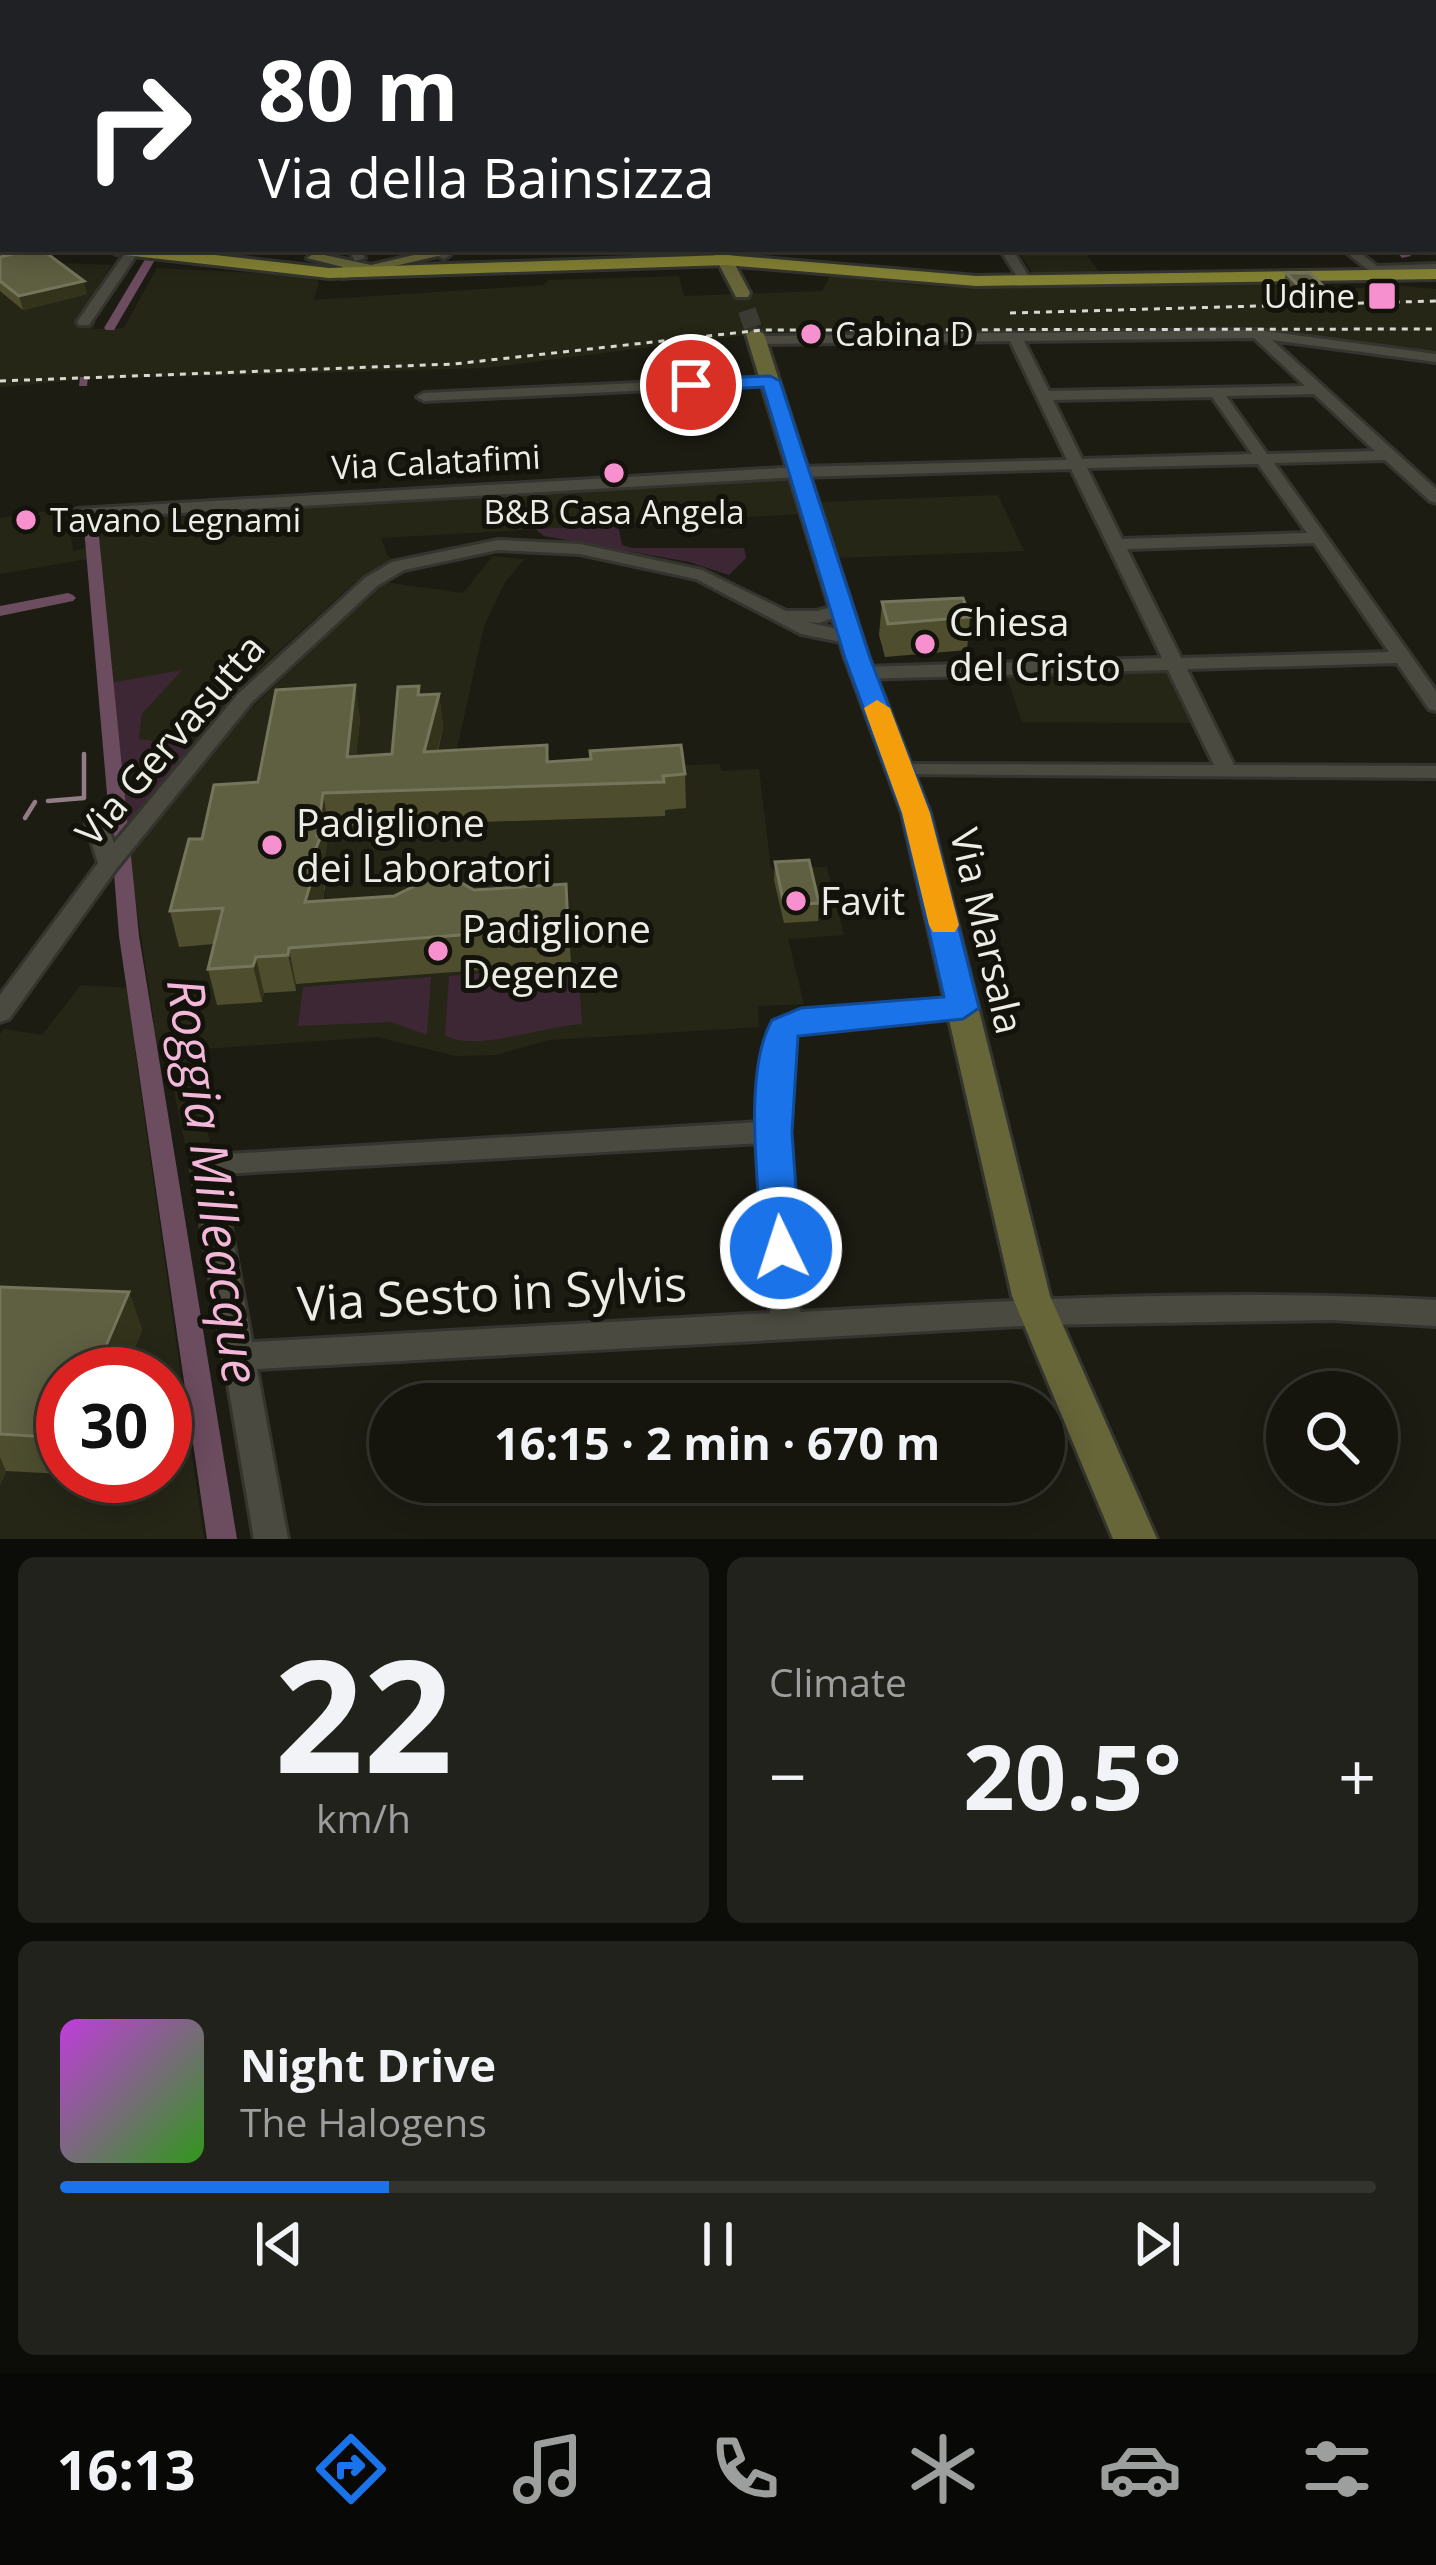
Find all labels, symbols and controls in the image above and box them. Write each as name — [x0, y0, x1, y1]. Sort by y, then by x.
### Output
text: 80 m — [258, 31, 458, 146]
icon: right — [60, 48, 216, 204]
text: Via della Bainsizza — [258, 140, 714, 214]
place label: Udine — [1264, 273, 1355, 318]
marker: Udine — [1366, 280, 1398, 312]
place label: Cabina D — [835, 311, 974, 356]
marker: Cabina D — [798, 321, 824, 347]
pin — [640, 334, 742, 436]
icon: arrive — [658, 352, 724, 418]
street label: Via Calatafimi — [330, 434, 542, 489]
marker: B&B Casa Angela — [601, 460, 627, 486]
place label: B&B Casa Angela — [483, 489, 745, 534]
place label: Tavano Legnami — [50, 497, 301, 542]
marker: Tavano Legnami — [13, 507, 39, 533]
place label: Chiesa del Cristo — [949, 594, 1121, 692]
street label: Via Gervasutta — [62, 622, 276, 856]
marker: Chiesa del Cristo — [912, 631, 938, 657]
place label: Padiglione dei Laboratori — [296, 795, 552, 893]
street label: Via Marsala — [939, 823, 1038, 1039]
marker: Padiglione dei Laboratori — [259, 832, 285, 858]
place label: Favit — [820, 873, 905, 926]
marker: Favit — [783, 888, 809, 914]
place label: Padiglione Degenze — [462, 901, 651, 999]
marker: Padiglione Degenze — [425, 938, 451, 964]
water label: Roggia Milleacque — [152, 973, 278, 1388]
position arrow — [718, 1185, 844, 1311]
street label: Via Sesto in Sylvis — [296, 1250, 688, 1335]
speed limit sign: 30 — [36, 1347, 192, 1503]
map controls — [1266, 1371, 1398, 1503]
button: search — [1266, 1371, 1398, 1503]
text: 16:15 · 2 min · 670 m — [494, 1412, 940, 1473]
text: 22 — [274, 1606, 453, 1819]
text: Climate — [769, 1655, 907, 1708]
text: 20.5° — [963, 1714, 1182, 1836]
text: − — [769, 1730, 807, 1820]
text: + — [1338, 1730, 1376, 1820]
text: km/h — [316, 1791, 411, 1844]
text: Night Drive — [240, 2034, 496, 2095]
text: The Halogens — [240, 2095, 487, 2148]
icon: previous — [246, 2211, 312, 2277]
icon: pause — [685, 2211, 751, 2277]
icon: next — [1124, 2211, 1190, 2277]
icon: directions — [309, 2427, 393, 2511]
icon: music — [506, 2427, 590, 2511]
icon: phone — [703, 2427, 787, 2511]
icon: climate — [901, 2427, 985, 2511]
icon: car — [1098, 2427, 1182, 2511]
icon: filters — [1295, 2427, 1379, 2511]
text: 16:13 — [57, 2432, 196, 2506]

